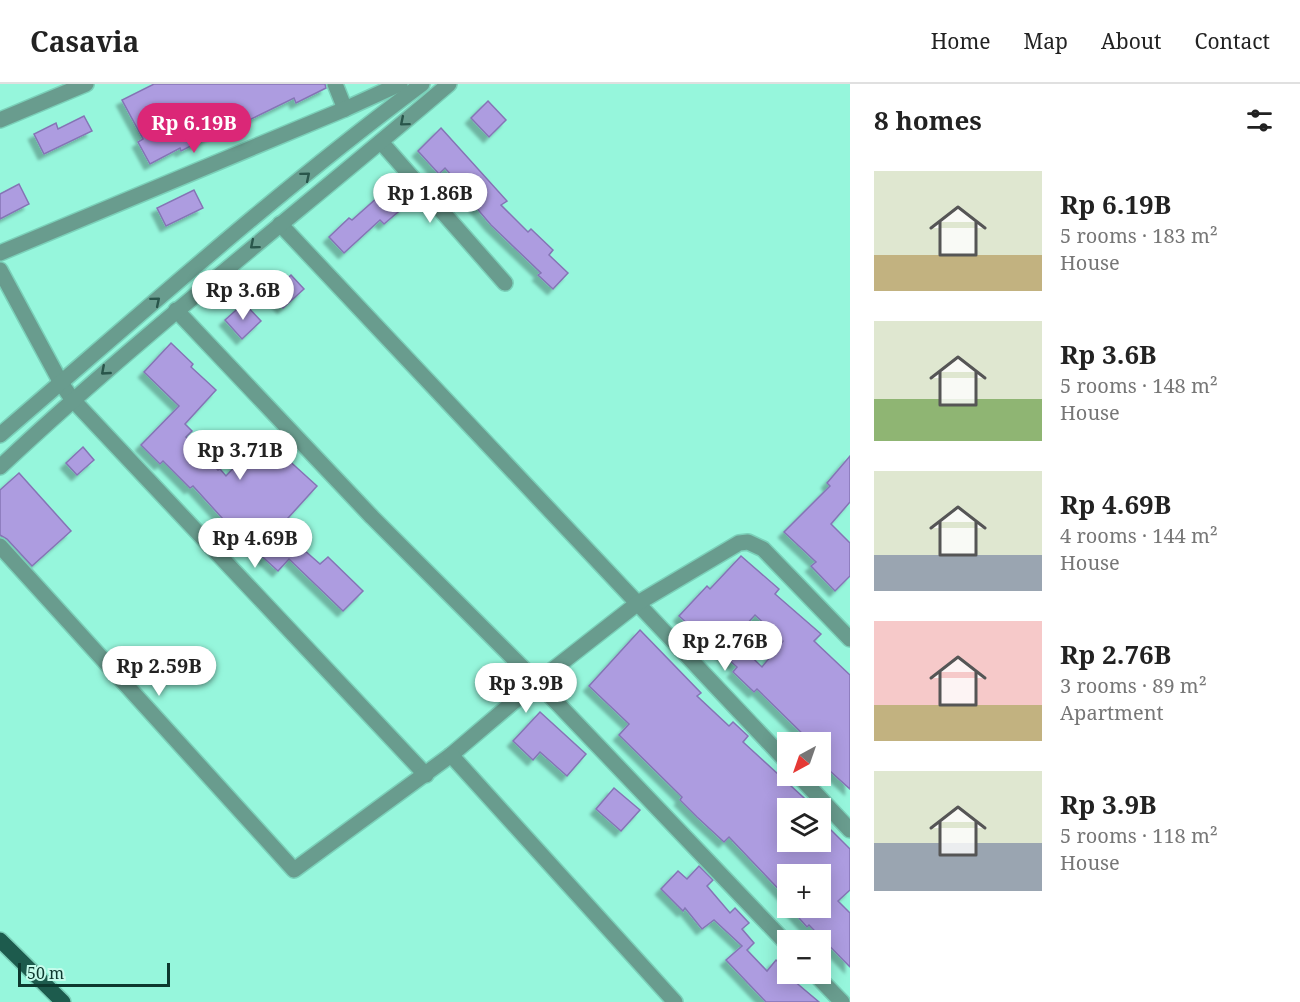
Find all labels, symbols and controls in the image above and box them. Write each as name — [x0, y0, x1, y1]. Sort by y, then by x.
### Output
text: Casavia — [30, 22, 139, 60]
text: Home — [931, 27, 991, 55]
text: Map — [1024, 27, 1068, 55]
text: About — [1101, 27, 1162, 55]
text: Contact — [1195, 27, 1270, 55]
text: 8 homes — [874, 102, 982, 138]
pin: Rp 6.19B — [132, 103, 256, 154]
icon: filters — [1243, 104, 1276, 137]
text: Rp 6.19B — [151, 109, 237, 136]
one-way arrow — [400, 115, 411, 126]
one-way arrow — [299, 172, 310, 183]
pin: Rp 1.86B — [368, 173, 492, 224]
text: Rp 1.86B — [387, 179, 473, 206]
text: Rp 6.19B — [1060, 186, 1171, 222]
icon: home — [922, 195, 994, 267]
text: 5 rooms · 183 m² — [1060, 222, 1218, 249]
one-way arrow — [250, 238, 261, 249]
text: House — [1060, 249, 1120, 276]
pin: Rp 3.6B — [188, 270, 298, 321]
text: Rp 3.6B — [206, 276, 280, 303]
one-way arrow — [149, 297, 160, 308]
text: Rp 3.6B — [1060, 336, 1157, 372]
icon: home — [922, 345, 994, 417]
one-way arrow — [101, 364, 112, 375]
text: 5 rooms · 148 m² — [1060, 372, 1218, 399]
text: House — [1060, 399, 1120, 426]
pin: Rp 3.71B — [178, 430, 302, 481]
text: Rp 3.71B — [197, 436, 283, 463]
text: Rp 4.69B — [1060, 486, 1171, 522]
icon: home — [922, 495, 994, 567]
pin: Rp 4.69B — [193, 518, 317, 569]
text: 4 rooms · 144 m² — [1060, 522, 1218, 549]
text: Rp 4.69B — [212, 524, 298, 551]
text: House — [1060, 549, 1120, 576]
pin: Rp 2.76B — [663, 621, 787, 672]
text: Rp 2.76B — [682, 627, 768, 654]
text: Rp 2.76B — [1060, 636, 1171, 672]
icon: home — [922, 645, 994, 717]
pin: Rp 2.59B — [97, 646, 221, 697]
text: Rp 2.59B — [116, 652, 202, 679]
pin: Rp 3.9B — [471, 663, 581, 714]
text: Rp 3.9B — [489, 669, 563, 696]
text: 3 rooms · 89 m² — [1060, 672, 1207, 699]
text: Apartment — [1060, 699, 1164, 726]
north arrow — [777, 732, 831, 786]
map controls — [777, 732, 831, 984]
text: Rp 3.9B — [1060, 786, 1157, 822]
icon: home — [922, 795, 994, 867]
button: layers — [777, 798, 831, 852]
text: 5 rooms · 118 m² — [1060, 822, 1218, 849]
text: House — [1060, 849, 1120, 876]
button: + — [777, 864, 831, 918]
button: − — [777, 930, 831, 984]
scale bar — [18, 960, 170, 988]
text: 50 m — [27, 962, 64, 984]

